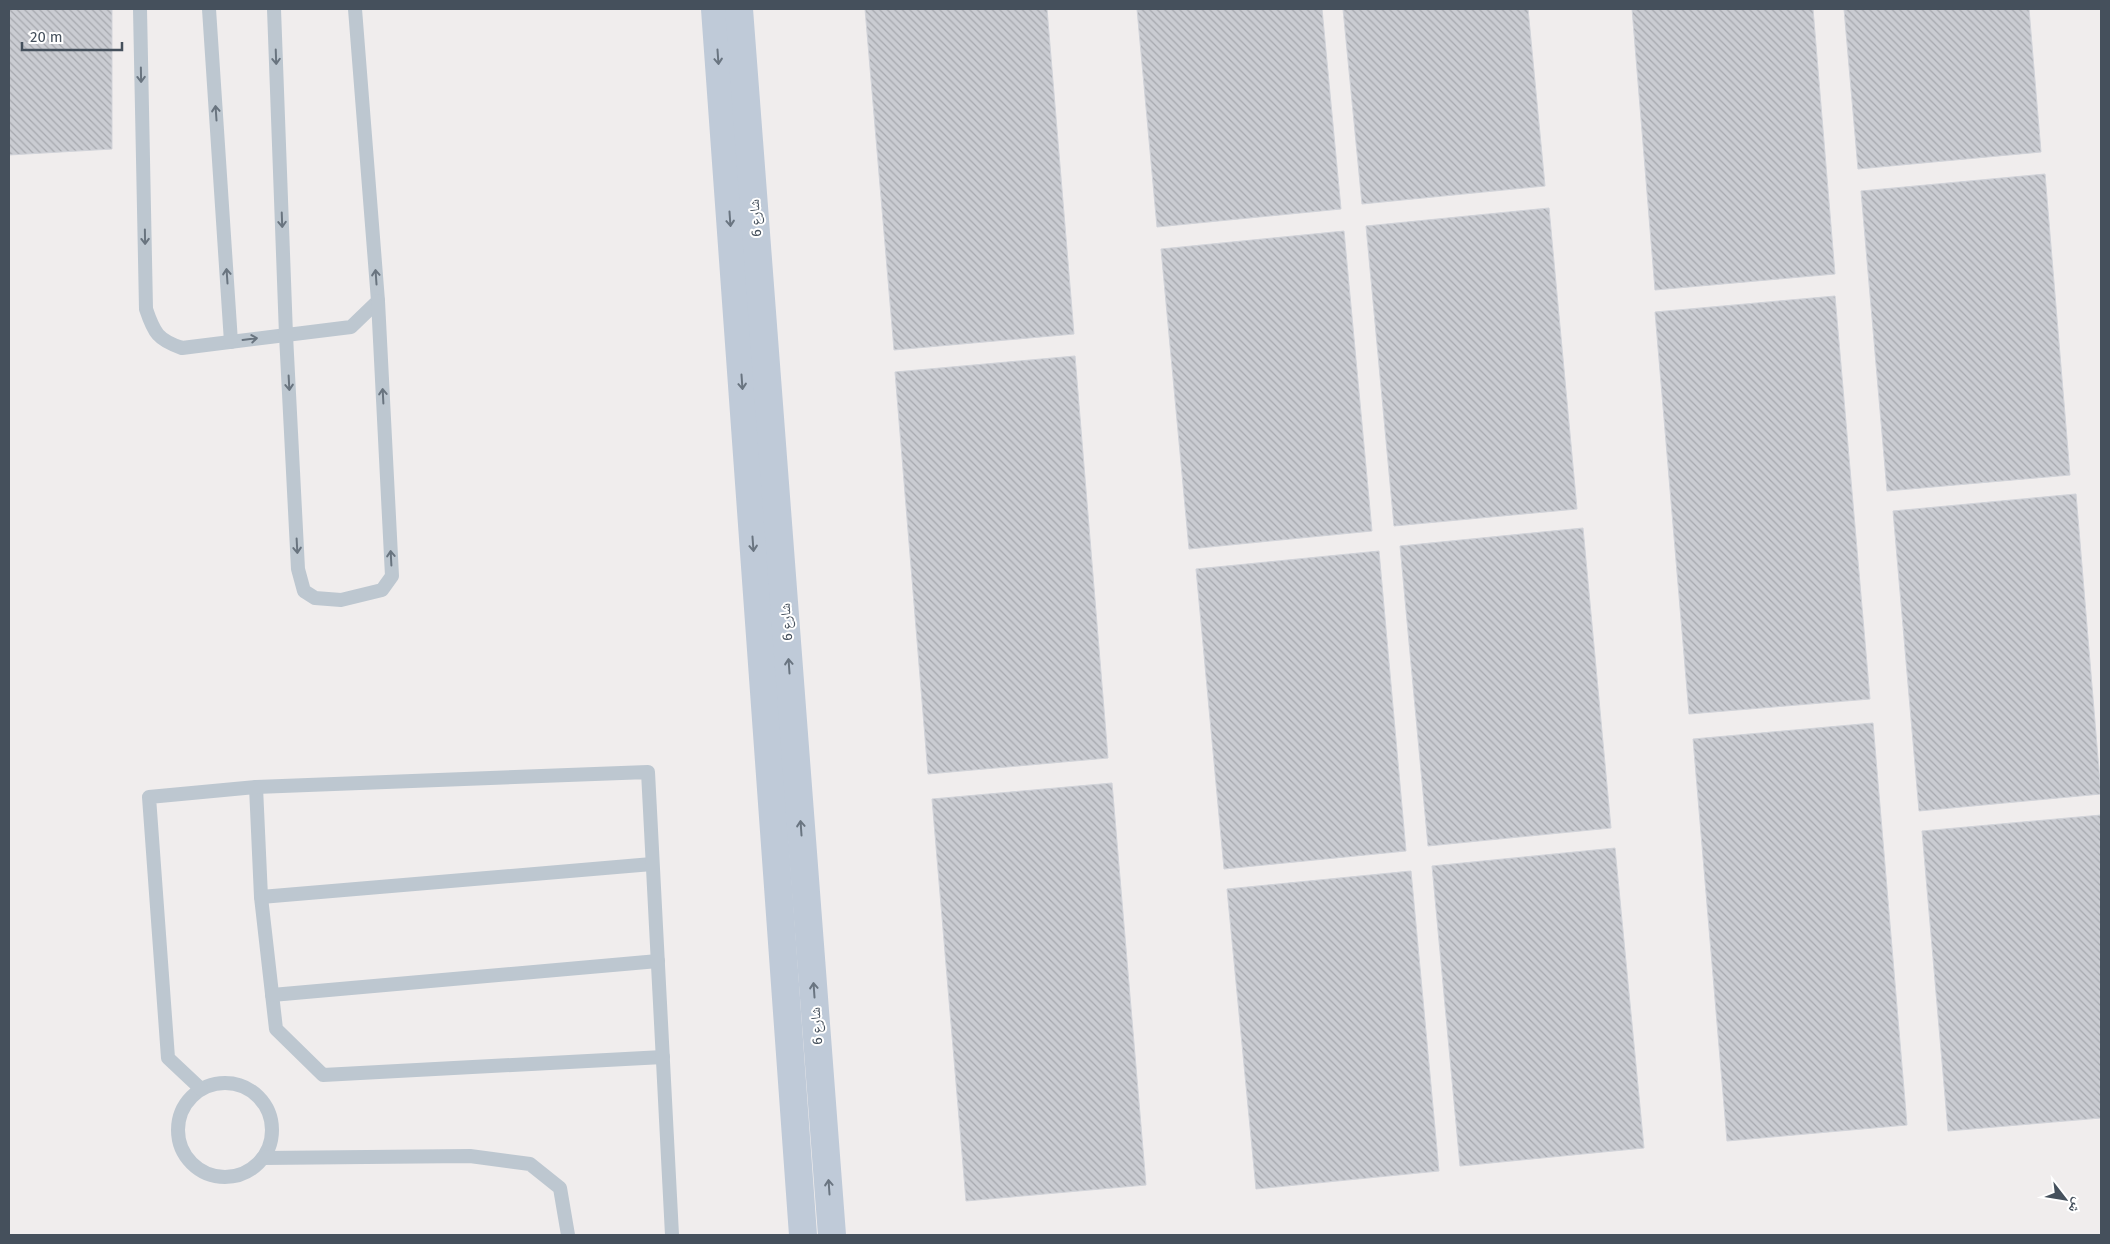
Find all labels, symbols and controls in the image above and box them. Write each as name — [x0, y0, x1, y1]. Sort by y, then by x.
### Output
scale bar — [22, 20, 122, 52]
text: 20 m — [30, 28, 63, 46]
one-way arrow — [271, 49, 281, 65]
one-way arrow — [714, 49, 723, 65]
one-way arrow — [136, 66, 146, 83]
one-way arrow — [212, 106, 221, 122]
street label: شارع 6 — [746, 198, 766, 237]
one-way arrow — [725, 211, 735, 227]
one-way arrow — [277, 212, 287, 228]
one-way arrow — [140, 229, 149, 245]
one-way arrow — [222, 268, 231, 284]
one-way arrow — [371, 270, 381, 286]
one-way arrow — [242, 334, 258, 344]
one-way arrow — [737, 373, 746, 389]
one-way arrow — [284, 375, 293, 391]
one-way arrow — [378, 388, 387, 404]
one-way arrow — [749, 535, 758, 551]
one-way arrow — [292, 537, 301, 553]
one-way arrow — [387, 550, 396, 566]
street label: شارع 6 — [777, 602, 797, 641]
one-way arrow — [784, 658, 794, 674]
one-way arrow — [797, 820, 806, 836]
one-way arrow — [809, 982, 818, 998]
street label: شارع 6 — [807, 1006, 827, 1045]
north arrow — [2040, 1174, 2090, 1224]
one-way arrow — [824, 1179, 833, 1195]
text: ش — [2065, 1195, 2087, 1216]

